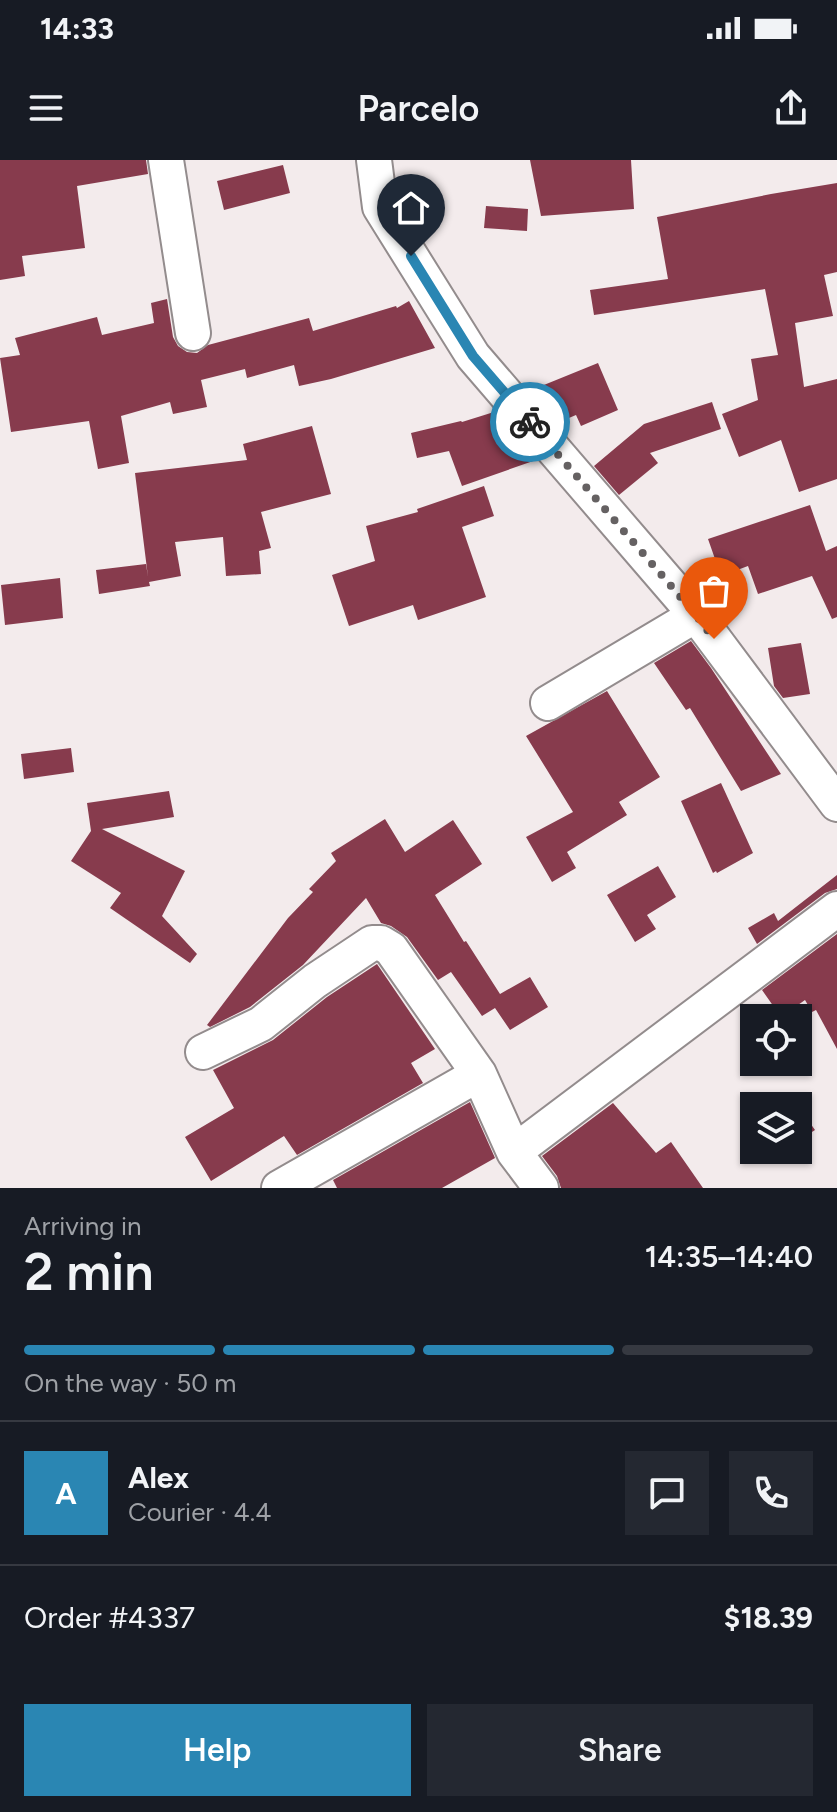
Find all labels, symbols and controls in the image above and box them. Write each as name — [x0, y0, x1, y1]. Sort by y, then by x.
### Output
text: 14:33 — [40, 10, 114, 47]
icon: menu — [24, 86, 68, 130]
icon: share — [769, 86, 813, 130]
text: Parcelo — [358, 87, 479, 130]
pin — [377, 174, 445, 256]
icon: home — [389, 186, 433, 230]
courier — [490, 382, 570, 462]
icon: bike — [508, 400, 552, 444]
pin — [680, 557, 748, 639]
icon: bag — [692, 569, 736, 613]
map controls — [740, 1004, 812, 1164]
button: locate — [740, 1004, 812, 1076]
button: layers — [740, 1092, 812, 1164]
text: Arriving in — [24, 1210, 142, 1242]
text: 14:35–14:40 — [645, 1238, 813, 1275]
text: 2 min — [24, 1241, 153, 1303]
text: On the way · 50 m — [24, 1367, 237, 1399]
button: chat — [625, 1451, 709, 1535]
button: phone — [729, 1451, 813, 1535]
text: Alex — [128, 1459, 189, 1496]
text: A — [55, 1475, 77, 1512]
text: Courier · 4.4 — [128, 1496, 271, 1528]
text: Order #4337 — [24, 1599, 195, 1636]
text: $18.39 — [724, 1599, 813, 1636]
button: Help — [24, 1704, 411, 1796]
button: Share — [427, 1704, 813, 1796]

